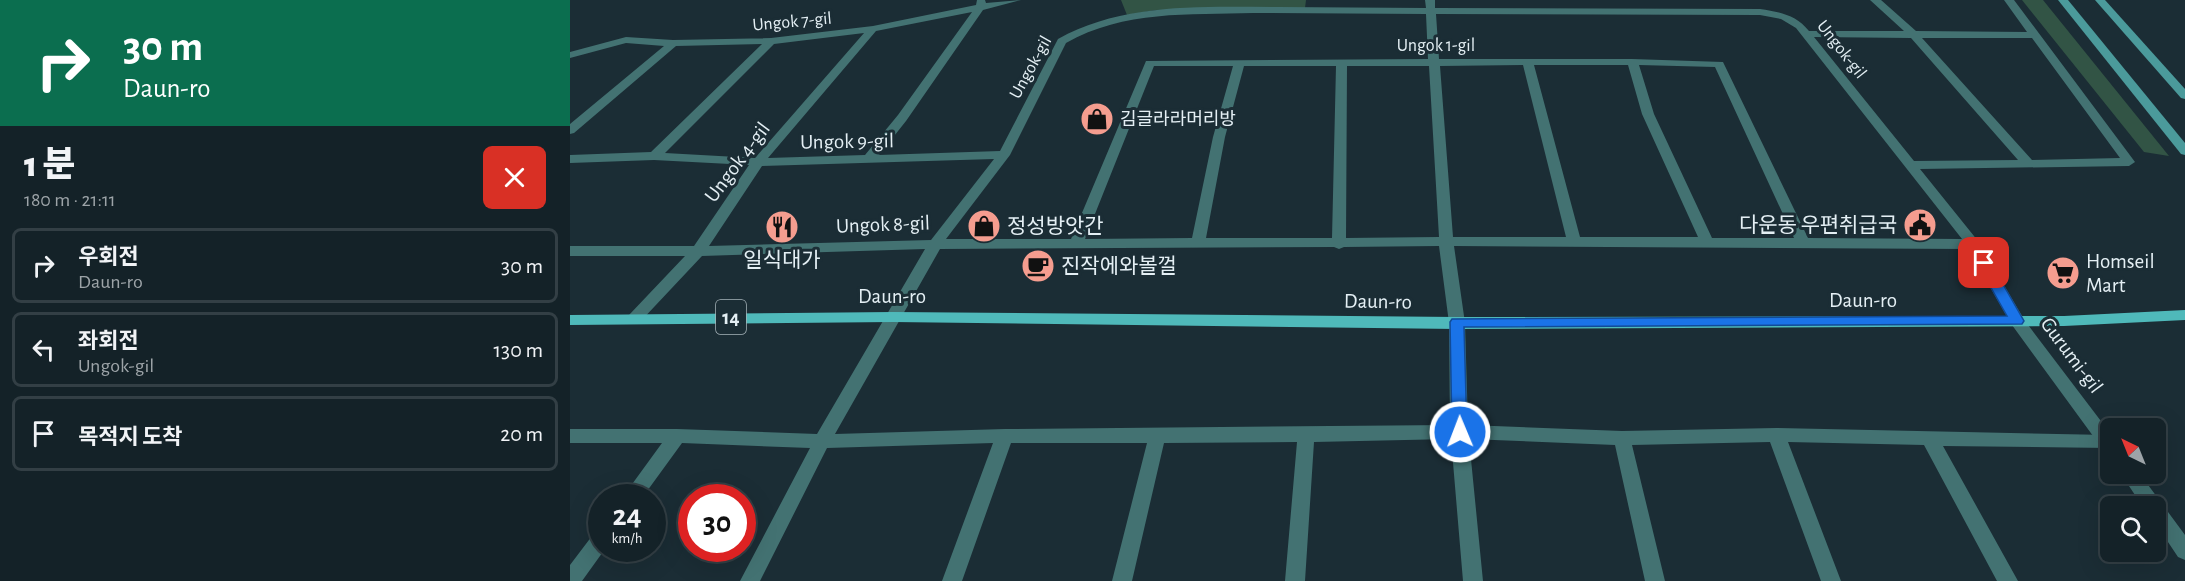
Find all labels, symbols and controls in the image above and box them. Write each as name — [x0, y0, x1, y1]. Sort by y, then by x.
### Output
street label: Ungok 7-gil — [752, 10, 833, 34]
street label: Ungok-gil — [1813, 17, 1869, 82]
icon: right — [24, 24, 102, 102]
text: 30 m — [123, 26, 203, 68]
street label: Ungok-gil — [1006, 33, 1055, 102]
street label: Ungok 1-gil — [1397, 37, 1475, 55]
text: Daun-ro — [123, 75, 211, 102]
shop icon: 김글라라머리방 — [1079, 101, 1115, 137]
place label: 김글라라머리방 — [1120, 109, 1236, 129]
street label: Ungok 4-gil — [701, 118, 774, 206]
street label: Ungok 9-gil — [800, 130, 894, 153]
button: close — [483, 146, 546, 209]
text: 1 분 — [24, 147, 76, 183]
text: 180 m · 21:11 — [24, 190, 116, 210]
public building icon: 다운동 우편취급국 — [1902, 207, 1938, 243]
shop icon: 정성방앗간 — [966, 208, 1002, 244]
restaurant icon: 일식대가 — [764, 209, 800, 245]
street label: Ungok 8-gil — [836, 212, 930, 237]
place label: 다운동 우편취급국 — [1739, 214, 1897, 236]
place label: 정성방앗간 — [1007, 215, 1104, 237]
pin — [1958, 237, 2009, 288]
text: 우회전 — [78, 246, 139, 268]
icon: arrive — [1967, 246, 2000, 279]
cafe icon: 진작에와볼껄 — [1020, 248, 1056, 284]
icon: right — [27, 249, 60, 282]
place label: 일식대가 — [743, 249, 821, 271]
place label: Homseil Mart — [2086, 251, 2155, 296]
text: 30 m — [501, 255, 543, 277]
place label: 진작에와볼껄 — [1061, 255, 1177, 277]
supermarket icon: Homseil Mart — [2045, 255, 2081, 291]
text: Daun-ro — [78, 272, 143, 292]
street label: Daun-ro — [858, 286, 926, 307]
street label: Daun-ro — [1344, 290, 1412, 313]
street label: Daun-ro — [1829, 290, 1897, 311]
road number: 14 — [716, 300, 746, 334]
street label: Gurumi-gil — [2036, 314, 2107, 397]
text: 좌회전 — [78, 330, 139, 352]
icon: left — [27, 333, 60, 366]
text: 130 m — [494, 339, 543, 361]
text: Ungok-gil — [78, 356, 154, 376]
position arrow — [1428, 400, 1492, 464]
icon: arrive — [27, 417, 60, 450]
north arrow — [2100, 418, 2166, 484]
map controls — [2100, 418, 2166, 562]
text: 20 m — [500, 423, 543, 445]
text: 목적지 도착 — [78, 426, 183, 448]
speed limit sign: 30 — [678, 484, 756, 562]
button: search — [2100, 496, 2166, 562]
text: 24 — [612, 501, 642, 531]
text: km/h — [612, 531, 642, 546]

